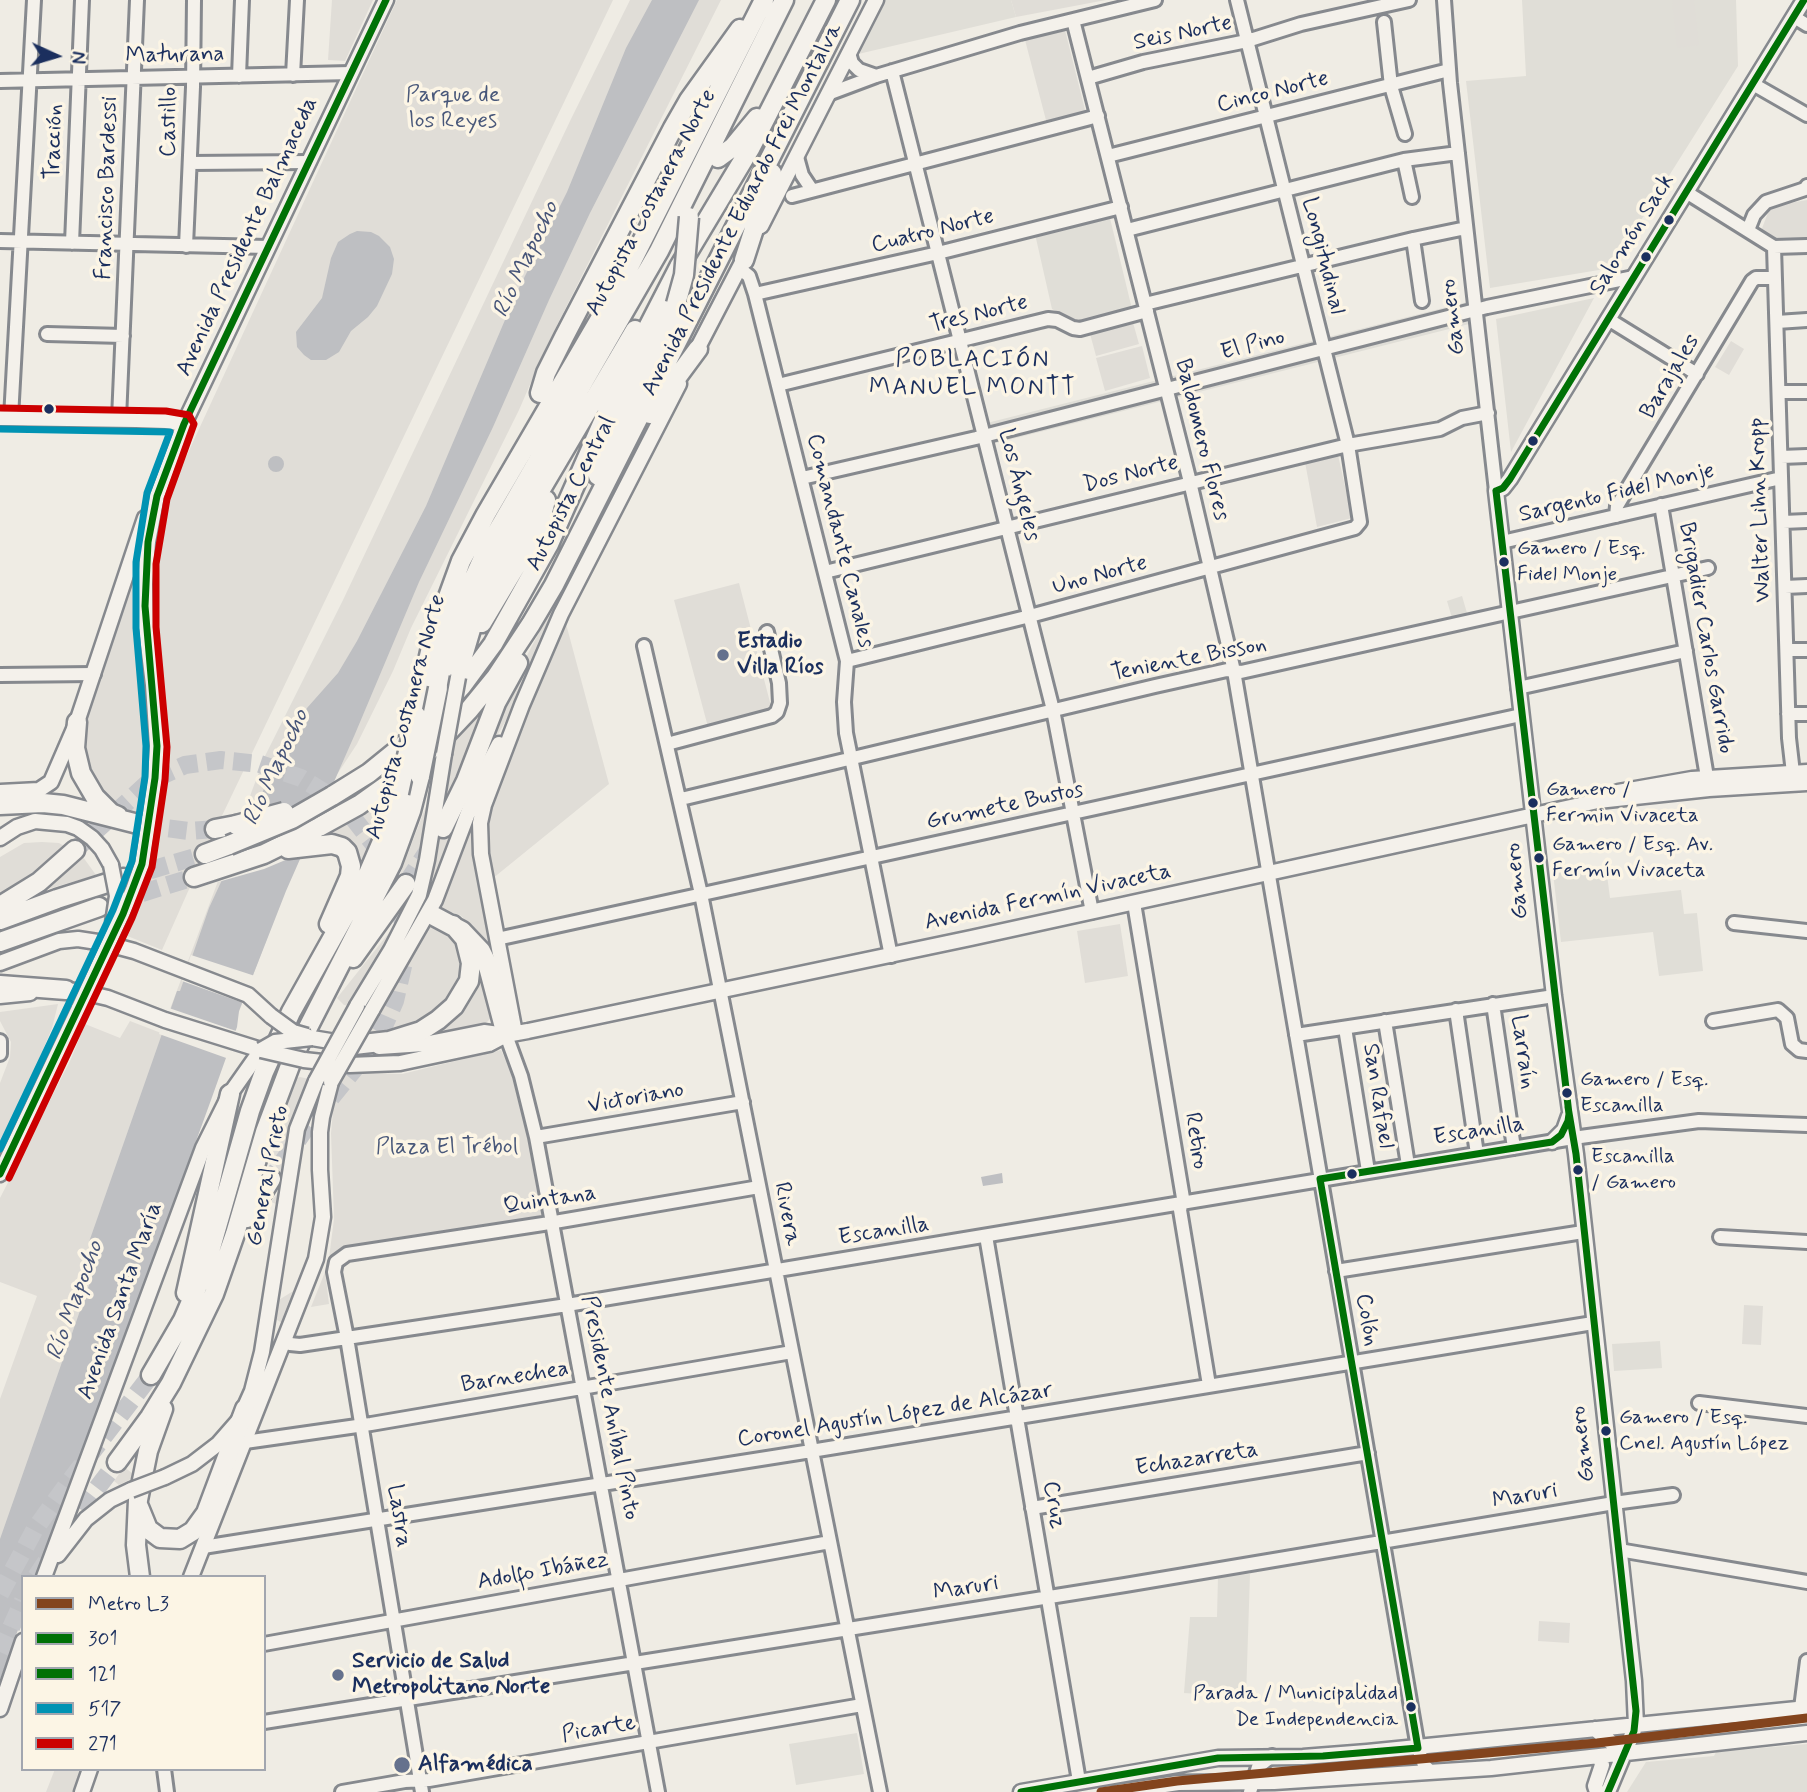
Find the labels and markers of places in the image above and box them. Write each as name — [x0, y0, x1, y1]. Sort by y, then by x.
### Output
unlabelled marker — [1662, 213, 1676, 227]
unlabelled marker — [1639, 250, 1653, 264]
unlabelled marker — [42, 402, 56, 416]
unlabelled marker — [1526, 434, 1540, 448]
place label: Gamero / Esq. Fidel Monje — [1517, 537, 1645, 587]
marker: Gamero / Esq. Fidel Monje — [1497, 555, 1511, 569]
place label: Estadio Villa Ríos — [737, 628, 823, 682]
marker: Estadio Villa Ríos — [715, 647, 731, 663]
place label: Gamero / Fermin Vivaceta — [1546, 778, 1699, 828]
marker: Gamero / Fermin Vivaceta — [1526, 796, 1540, 810]
place label: Gamero / Esq. Av. Fermín Vivaceta — [1552, 833, 1713, 883]
marker: Gamero / Esq. Av. Fermín Vivaceta — [1532, 851, 1546, 865]
place label: Gamero / Esq. Escanilla — [1580, 1068, 1708, 1118]
marker: Gamero / Esq. Escanilla — [1560, 1086, 1574, 1100]
place label: Escanilla / Gamero — [1591, 1145, 1676, 1195]
marker: Escanilla / Gamero — [1571, 1163, 1585, 1177]
unlabelled marker — [1345, 1167, 1359, 1181]
place label: Gamero / Esq. Cnel. Agustín López — [1619, 1406, 1789, 1456]
marker: Gamero / Esq. Cnel. Agustín López — [1599, 1424, 1613, 1438]
place label: Servicio de Salud Metropolitano Norte — [352, 1648, 550, 1702]
marker: Servicio de Salud Metropolitano Norte — [330, 1667, 346, 1683]
place label: Parada / Municipalidad De Independencia — [1193, 1682, 1398, 1732]
marker: Parada / Municipalidad De Independencia — [1404, 1700, 1418, 1714]
place label: Alfamédica — [418, 1751, 533, 1779]
marker: Alfamédica — [392, 1755, 412, 1775]

